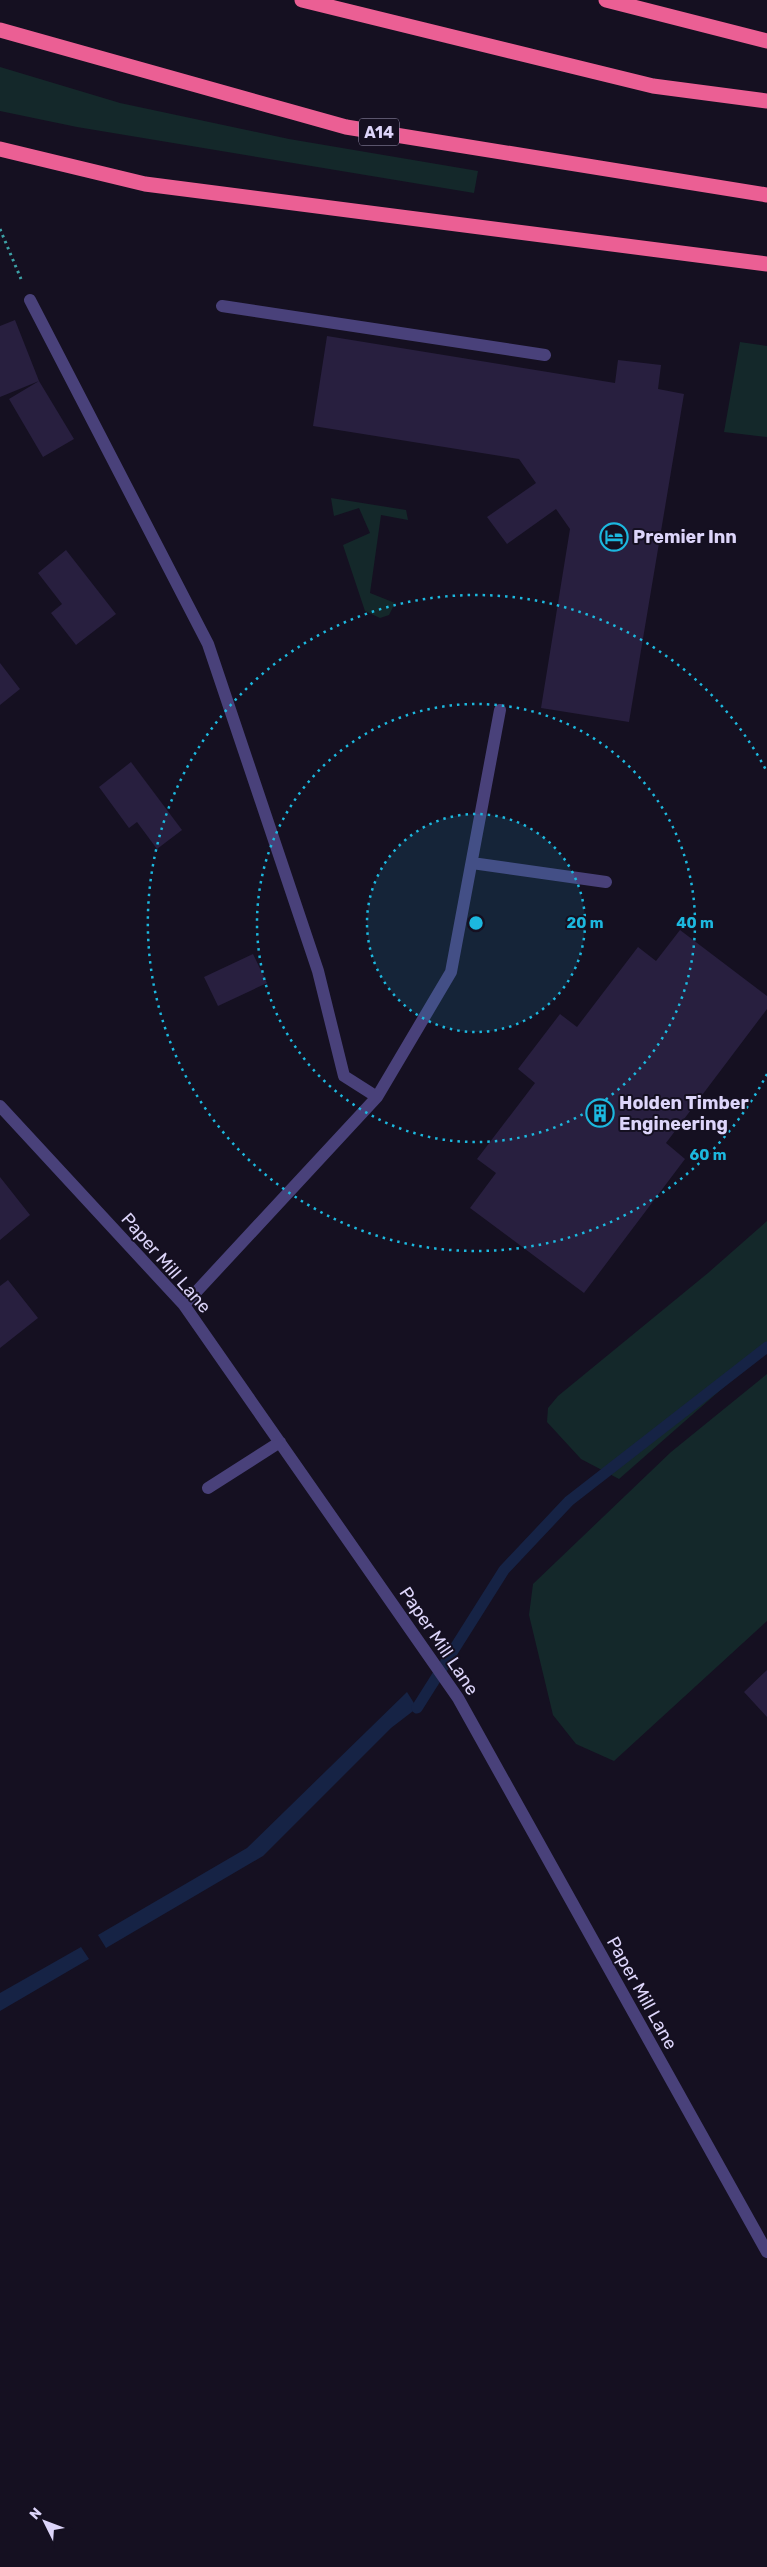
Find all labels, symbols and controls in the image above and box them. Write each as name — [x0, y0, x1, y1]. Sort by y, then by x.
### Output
road number: A14 — [359, 118, 399, 146]
hotel icon: Premier Inn — [599, 522, 629, 552]
place label: Premier Inn — [633, 526, 737, 548]
centre of rings — [467, 914, 485, 932]
text: 20 m — [567, 914, 603, 932]
text: 40 m — [676, 914, 714, 932]
place label: Holden Timber Engineering — [619, 1092, 749, 1135]
building icon: Holden Timber Engineering — [585, 1098, 615, 1128]
text: 60 m — [690, 1146, 726, 1164]
street label: Paper Mill Lane — [116, 1208, 216, 1318]
street label: Paper Mill Lane — [395, 1583, 483, 1699]
street label: Paper Mill Lane — [602, 1933, 682, 2053]
north arrow — [20, 2497, 70, 2547]
text: N — [26, 2504, 45, 2523]

